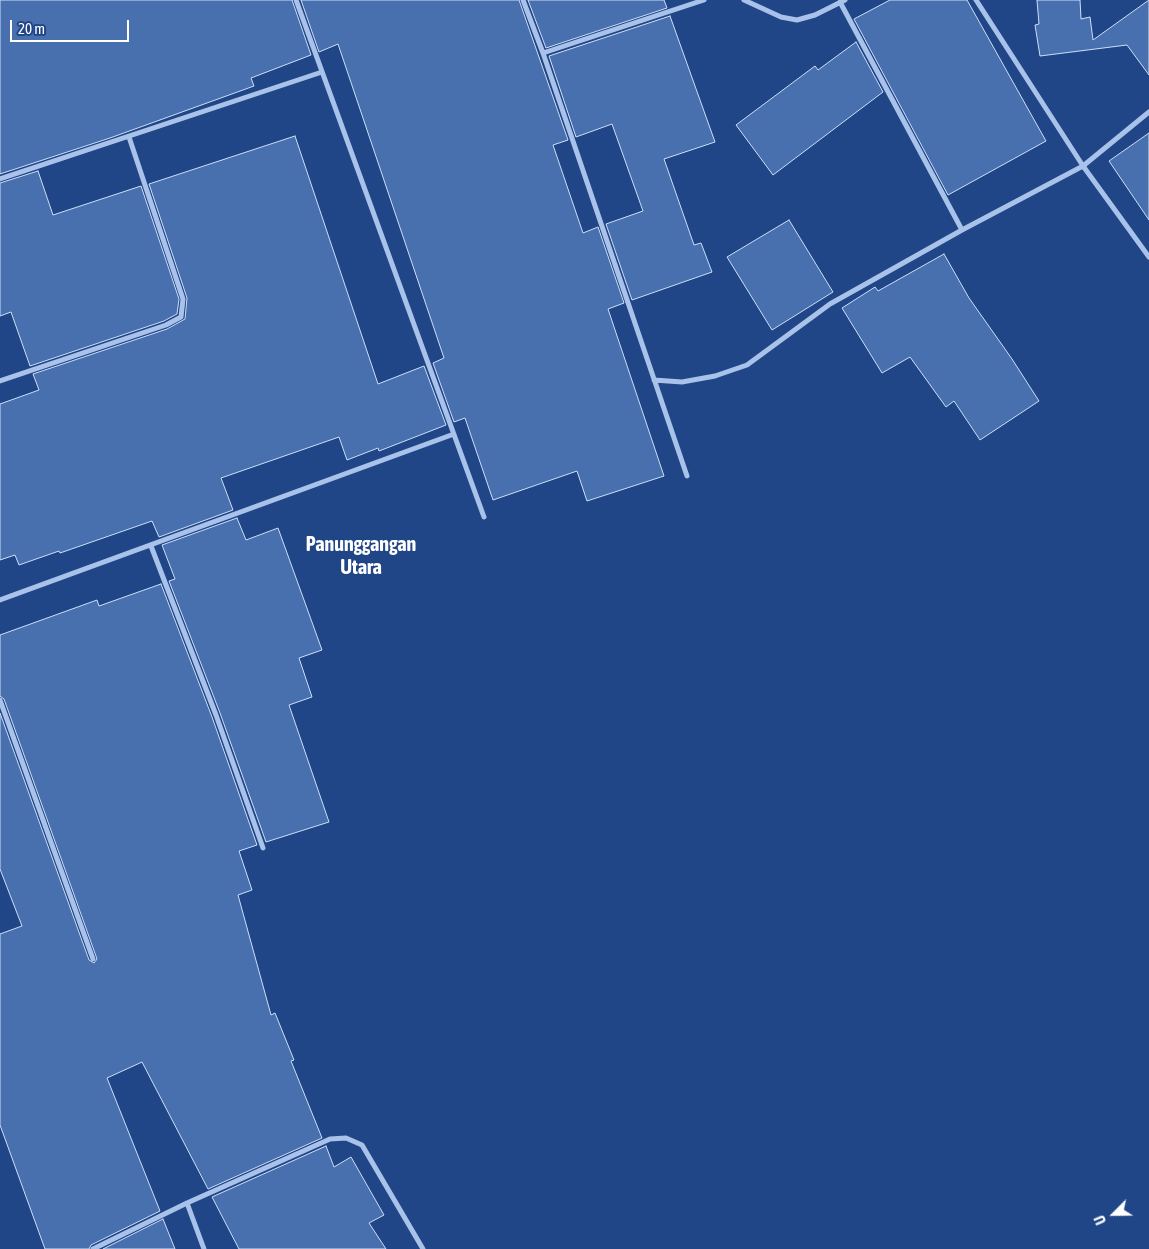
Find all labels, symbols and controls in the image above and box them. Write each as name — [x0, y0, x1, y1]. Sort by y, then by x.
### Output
scale bar — [12, 10, 131, 42]
text: 20 m — [18, 20, 45, 37]
district label: Panunggangan Utara — [306, 533, 416, 580]
north arrow — [1089, 1189, 1139, 1239]
text: U — [1091, 1213, 1109, 1227]

